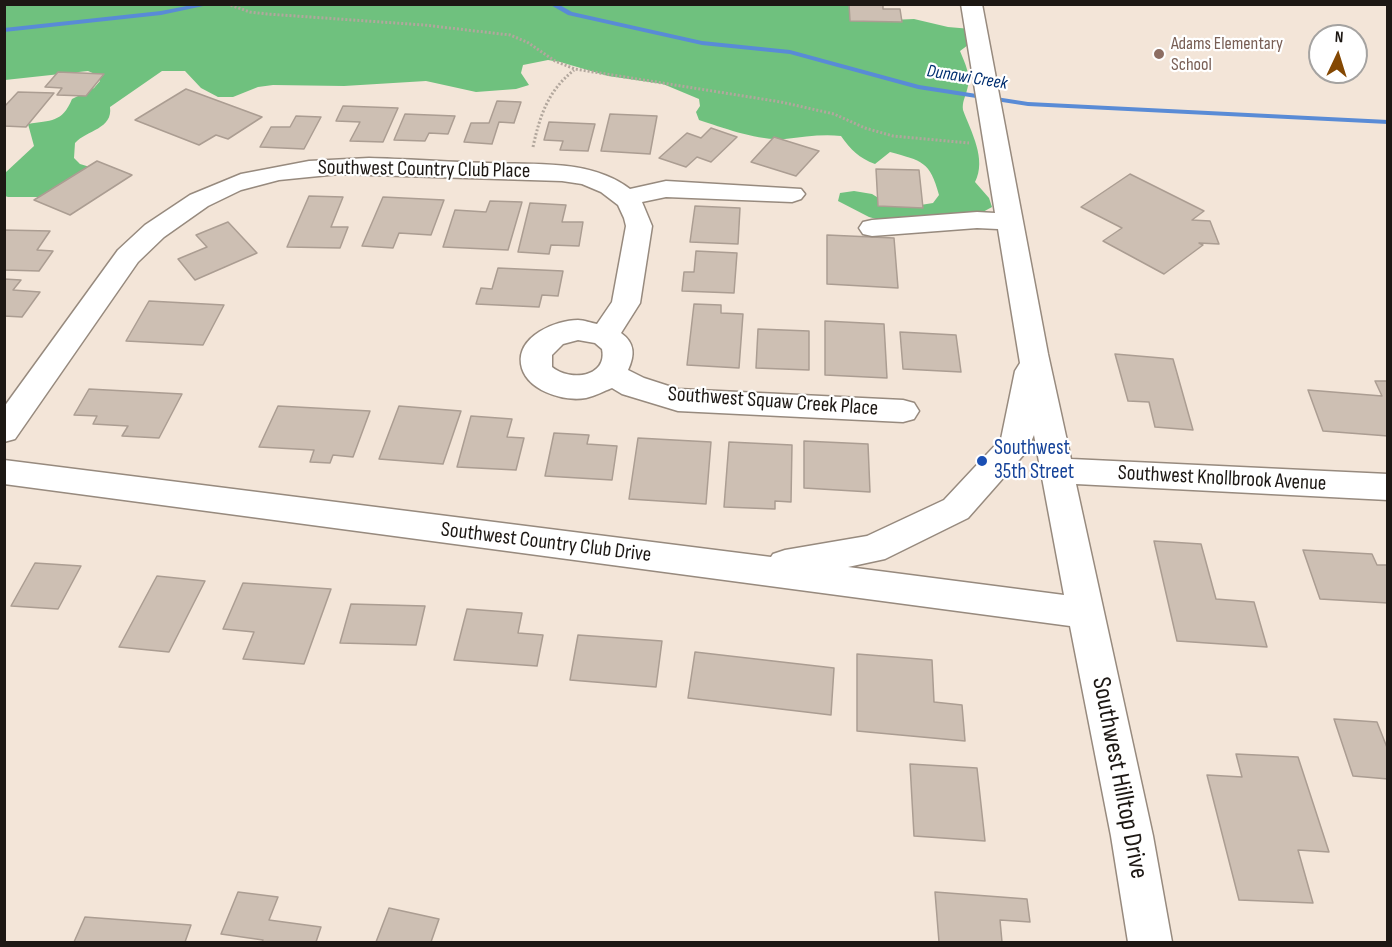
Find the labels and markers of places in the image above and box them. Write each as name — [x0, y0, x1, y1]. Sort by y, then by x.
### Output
place label: Adams Elementary School — [1171, 33, 1283, 76]
marker: Adams Elementary School — [1152, 47, 1166, 61]
place label: Southwest 35th Street — [994, 436, 1074, 486]
marker: Southwest 35th Street — [975, 454, 989, 468]

